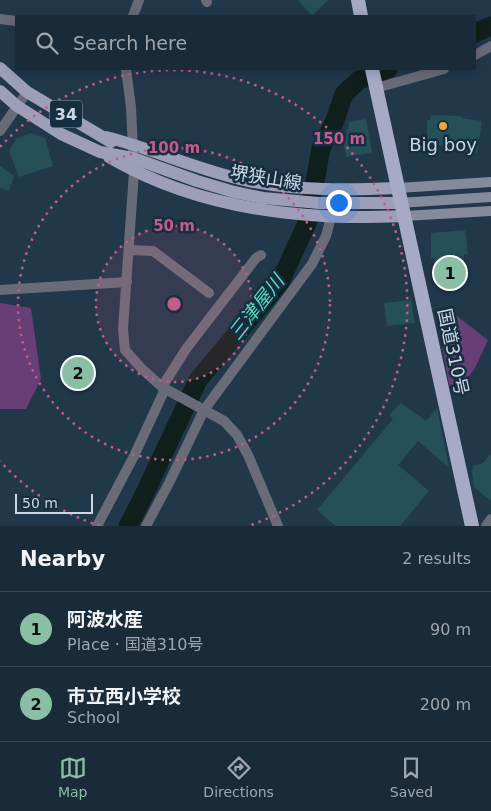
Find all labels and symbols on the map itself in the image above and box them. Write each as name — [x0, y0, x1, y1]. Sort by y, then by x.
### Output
road number: 34 — [50, 100, 82, 128]
marker: Big boy — [437, 120, 449, 132]
text: 150 m — [313, 130, 365, 148]
place label: Big boy — [409, 134, 477, 155]
text: 100 m — [148, 139, 200, 157]
street label: 堺狭山線 — [229, 162, 303, 194]
your location — [326, 190, 352, 216]
text: 50 m — [153, 217, 195, 235]
pin: 1 — [434, 254, 466, 292]
water label: 三津屋川 — [224, 269, 289, 344]
centre of rings — [165, 295, 183, 313]
street label: 国道310号 — [434, 306, 473, 397]
pin: 2 — [62, 354, 94, 392]
scale bar — [15, 491, 92, 514]

